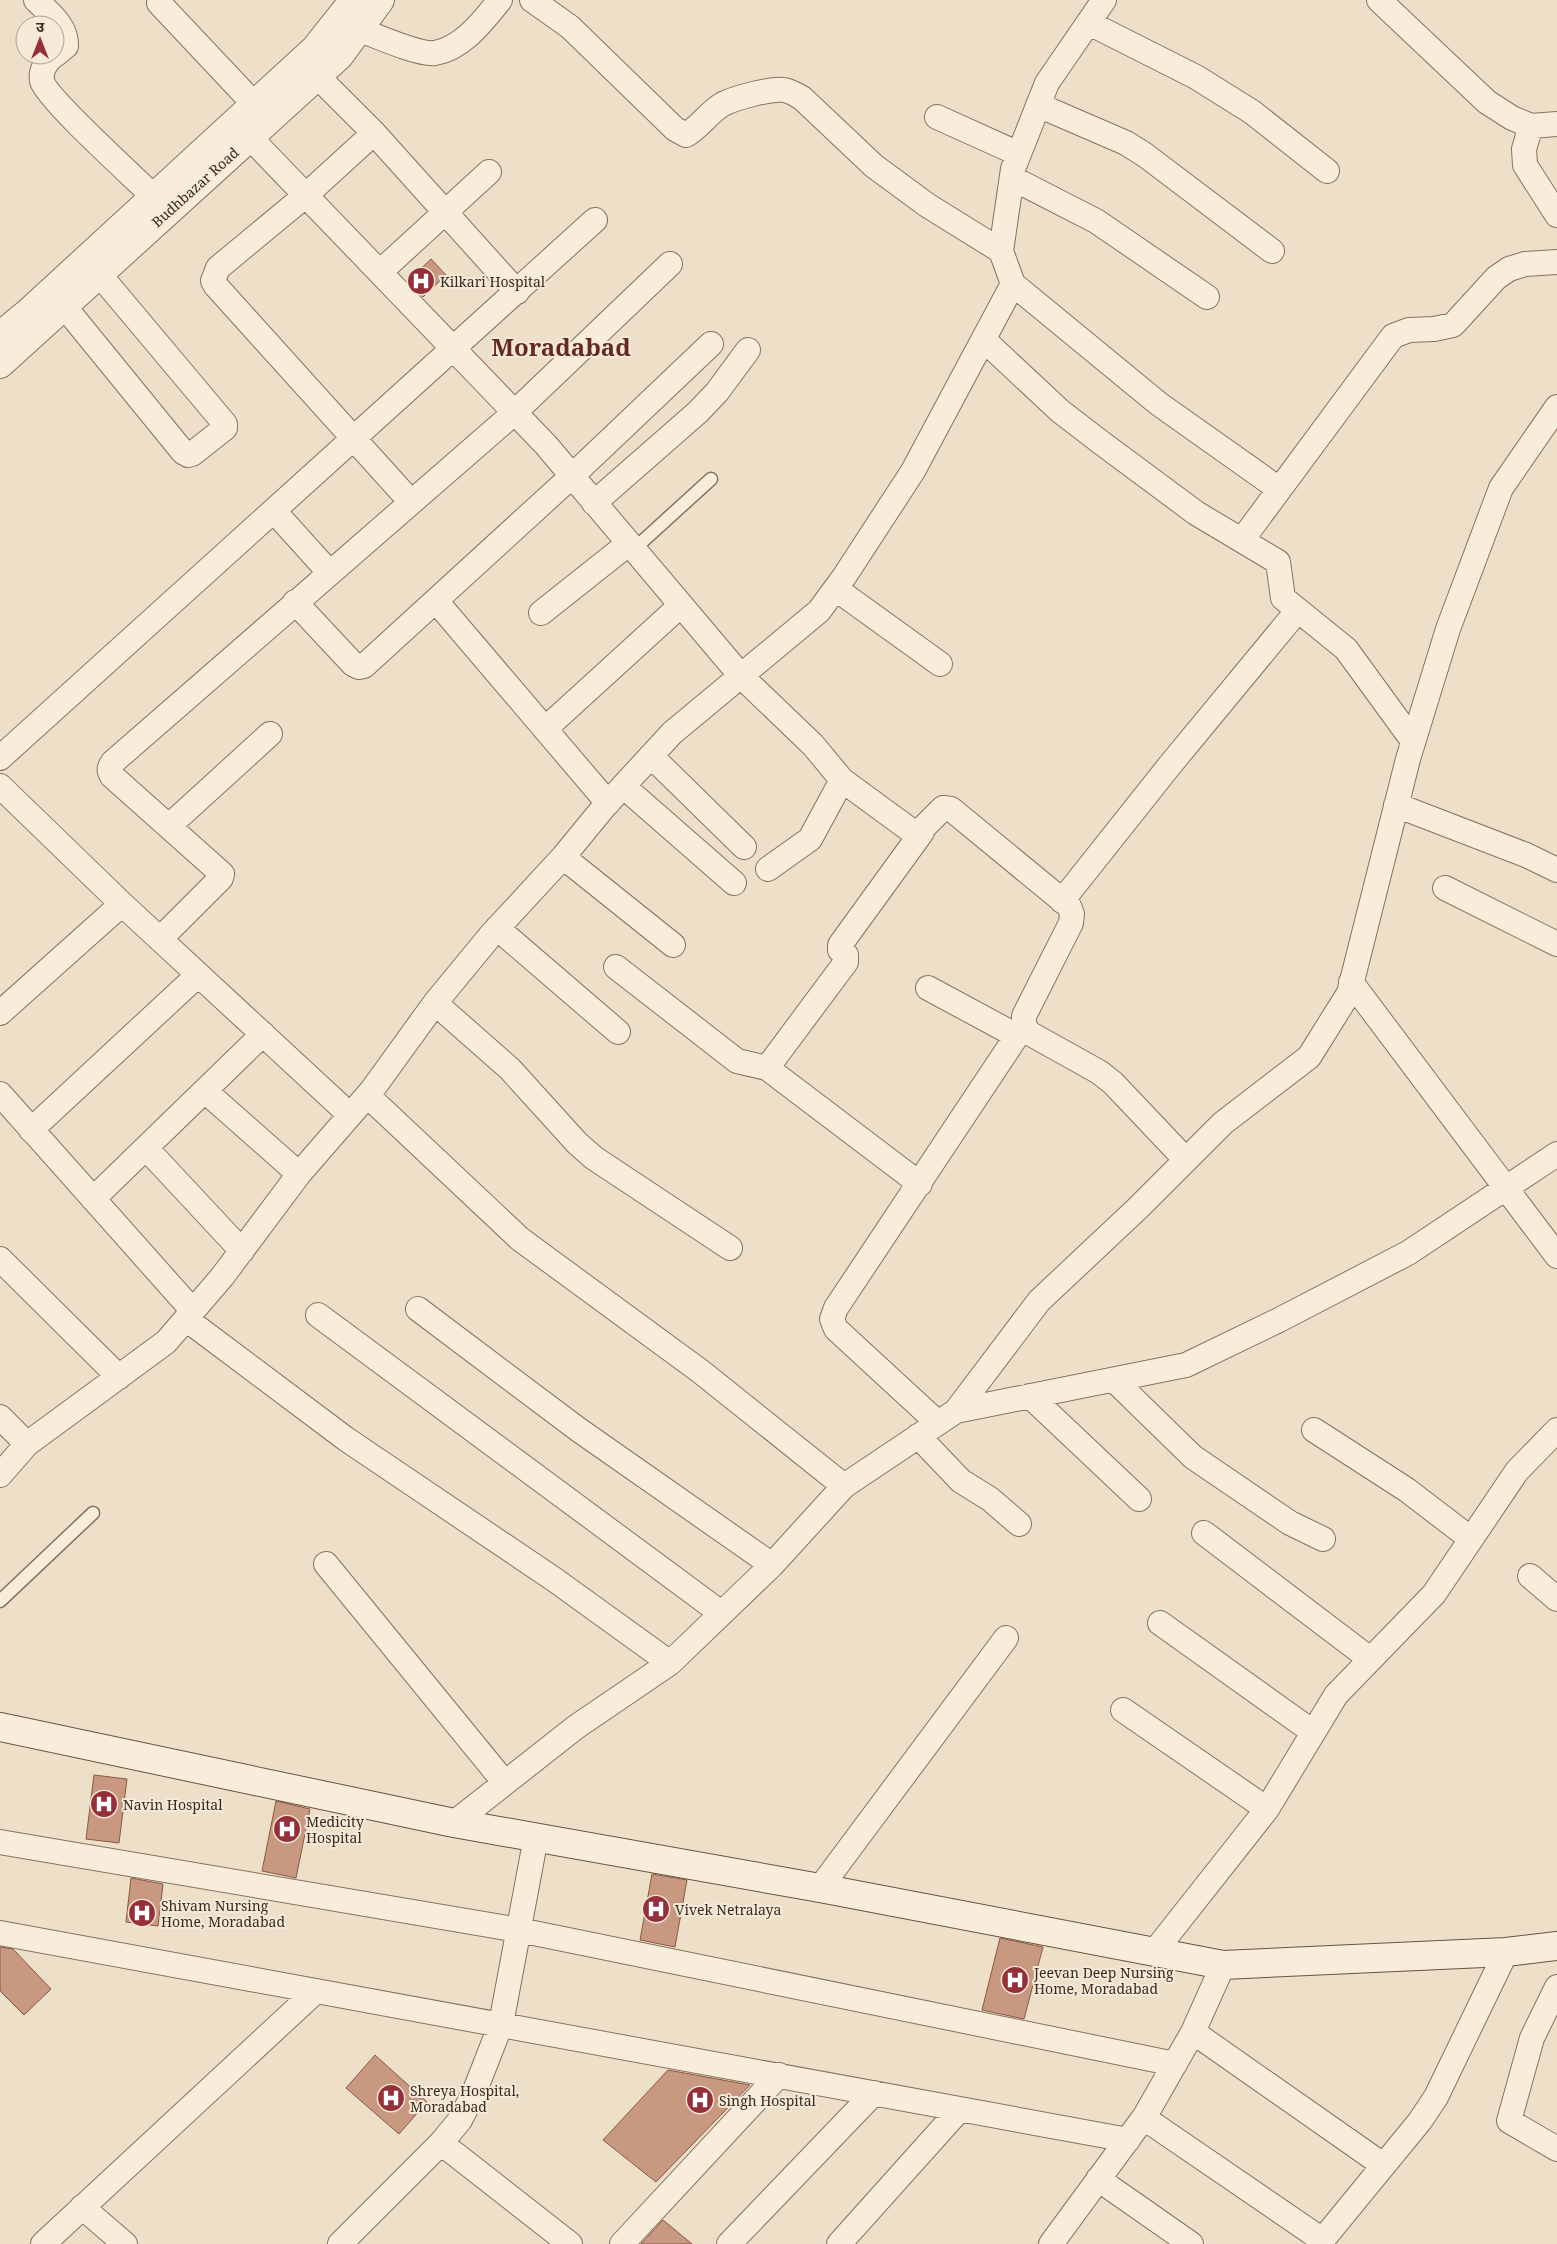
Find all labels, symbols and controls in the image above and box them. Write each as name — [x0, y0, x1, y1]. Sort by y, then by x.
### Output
north arrow — [15, 15, 65, 65]
text: उ — [36, 17, 45, 36]
street label: Budhbazar Road — [147, 143, 243, 231]
hospital icon: Kilkari Hospital — [406, 266, 436, 296]
place label: Kilkari Hospital — [440, 272, 546, 291]
district label: Moradabad — [491, 330, 631, 363]
hospital icon: Navin Hospital — [89, 1789, 119, 1819]
place label: Navin Hospital — [123, 1795, 223, 1814]
place label: Medicity Hospital — [306, 1812, 364, 1847]
hospital icon: Medicity Hospital — [272, 1814, 302, 1844]
hospital icon: Vivek Netralaya — [641, 1894, 671, 1924]
place label: Shivam Nursing Home, Moradabad — [161, 1896, 285, 1931]
hospital icon: Shivam Nursing Home, Moradabad — [127, 1898, 157, 1928]
place label: Vivek Netralaya — [675, 1900, 782, 1919]
place label: Jeevan Deep Nursing Home, Moradabad — [1033, 1963, 1174, 1998]
hospital icon: Jeevan Deep Nursing Home, Moradabad — [1000, 1965, 1030, 1995]
place label: Shreya Hospital, Moradabad — [410, 2081, 519, 2116]
hospital icon: Shreya Hospital, Moradabad — [376, 2083, 406, 2113]
hospital icon: Singh Hospital — [685, 2085, 715, 2115]
place label: Singh Hospital — [719, 2091, 817, 2110]

